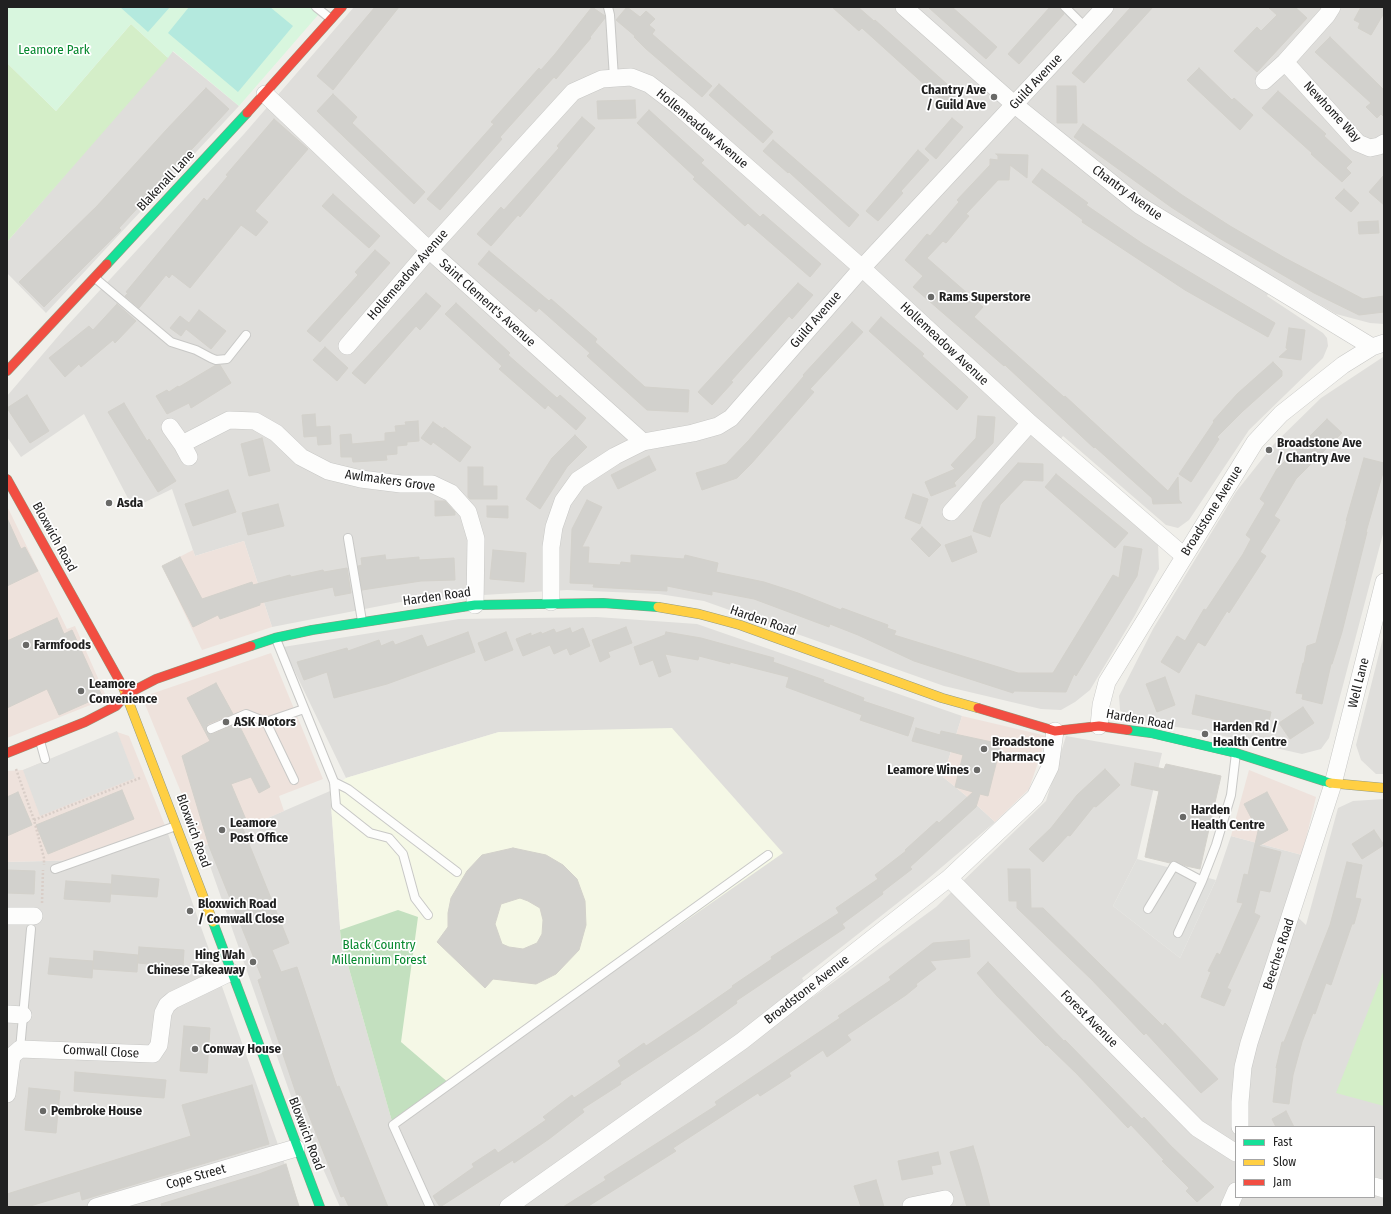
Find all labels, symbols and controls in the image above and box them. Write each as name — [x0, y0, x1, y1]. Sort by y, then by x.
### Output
park label: Leamore Park — [18, 42, 90, 58]
street label: Guild Avenue — [1006, 51, 1066, 113]
street label: Newhome Way — [1300, 78, 1364, 146]
place label: Chantry Ave / Guild Ave — [921, 82, 986, 113]
street label: Hollemeadow Avenue — [653, 86, 751, 172]
marker: Chantry Ave / Guild Ave — [989, 92, 999, 102]
street label: Blakenall Lane — [134, 147, 198, 215]
street label: Chantry Avenue — [1089, 162, 1165, 224]
street label: Hollemeadow Avenue — [364, 226, 452, 324]
street label: Saint Clement's Avenue — [436, 256, 538, 350]
street label: Guild Avenue — [787, 288, 845, 352]
place label: Rams Superstore — [939, 289, 1031, 305]
marker: Rams Superstore — [926, 292, 936, 302]
street label: Hollemeadow Avenue — [897, 299, 991, 389]
place label: Broadstone Ave / Chantry Ave — [1277, 435, 1362, 466]
marker: Broadstone Ave / Chantry Ave — [1264, 445, 1274, 455]
street label: Broadstone Avenue — [1178, 463, 1246, 559]
street label: Awlmakers Grove — [344, 467, 436, 495]
place label: Asda — [117, 495, 143, 511]
marker: Asda — [104, 498, 114, 508]
street label: Bloxwich Road — [28, 500, 80, 574]
street label: Harden Road — [402, 584, 472, 610]
street label: Harden Road — [728, 602, 798, 640]
place label: Farmfoods — [34, 637, 91, 653]
marker: Farmfoods — [21, 640, 31, 650]
street label: Well Lane — [1345, 656, 1373, 710]
place label: Leamore Convenience — [89, 676, 157, 707]
marker: Leamore Convenience — [76, 686, 86, 696]
street label: Harden Road — [1105, 706, 1175, 734]
place label: ASK Motors — [234, 714, 296, 730]
marker: ASK Motors — [221, 717, 231, 727]
place label: Harden Rd / Health Centre — [1213, 719, 1287, 750]
marker: Harden Rd / Health Centre — [1200, 729, 1210, 739]
place label: Broadstone Pharmacy — [992, 734, 1054, 765]
marker: Broadstone Pharmacy — [979, 744, 989, 754]
place label: Leamore Wines — [887, 762, 969, 778]
marker: Leamore Wines — [972, 765, 982, 775]
street label: Bloxwich Road — [172, 792, 214, 870]
place label: Harden Health Centre — [1191, 802, 1265, 833]
marker: Harden Health Centre — [1178, 812, 1188, 822]
place label: Leamore Post Office — [230, 815, 288, 846]
marker: Leamore Post Office — [217, 825, 227, 835]
place label: Bloxwich Road / Comwall Close — [198, 896, 284, 927]
marker: Bloxwich Road / Comwall Close — [185, 906, 195, 916]
street label: Beeches Road — [1260, 916, 1298, 992]
park label: Black Country Millennium Forest — [331, 937, 427, 968]
place label: Hing Wah Chinese Takeaway — [147, 947, 245, 978]
street label: Broadstone Avenue — [762, 952, 852, 1028]
marker: Hing Wah Chinese Takeaway — [248, 957, 258, 967]
street label: Forest Avenue — [1057, 987, 1121, 1051]
place label: Conway House — [203, 1041, 281, 1057]
street label: Comwall Close — [62, 1042, 140, 1062]
marker: Conway House — [190, 1044, 200, 1054]
street label: Bloxwich Road — [285, 1095, 327, 1173]
place label: Pembroke House — [51, 1103, 142, 1119]
marker: Pembroke House — [38, 1106, 48, 1116]
legend — [1235, 1126, 1375, 1198]
text: Fast — [1273, 1135, 1292, 1149]
text: Slow — [1273, 1155, 1296, 1169]
street label: Cope Street — [164, 1161, 228, 1193]
text: Jam — [1273, 1175, 1291, 1189]

